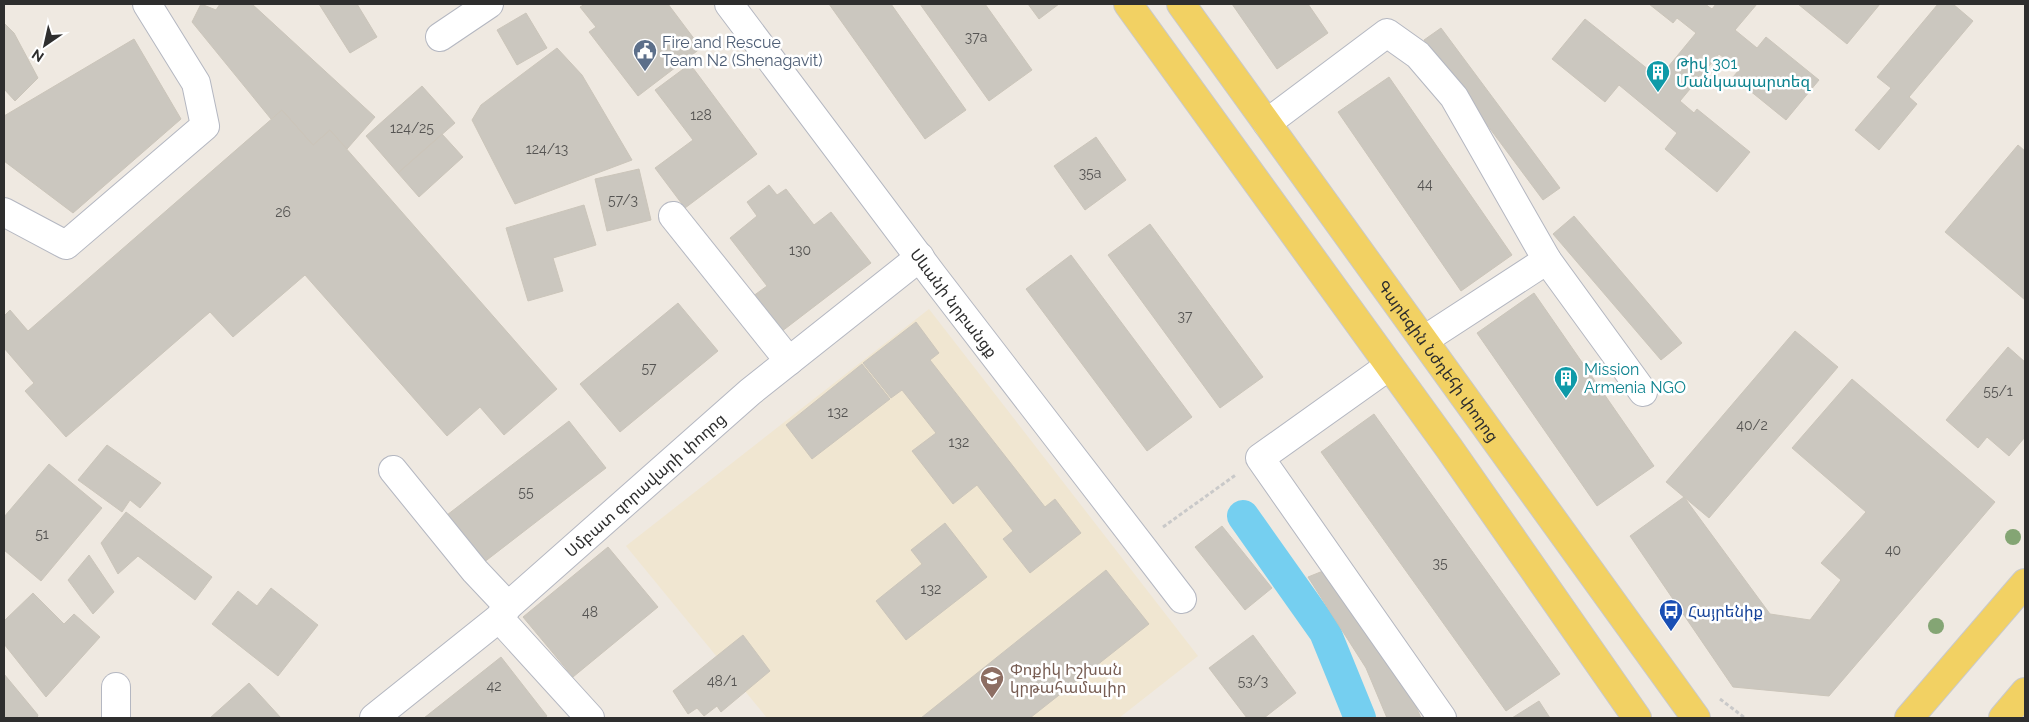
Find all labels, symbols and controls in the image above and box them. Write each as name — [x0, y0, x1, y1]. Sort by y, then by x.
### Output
north arrow — [20, 20, 70, 70]
house number: 37a — [965, 29, 987, 45]
place label: Fire and Rescue Team N2 (Shenagavit) — [662, 33, 822, 70]
public building icon: Fire and Rescue Team N2 (Shenagavit) — [632, 38, 658, 72]
text: N — [29, 46, 47, 65]
place label: Թիվ 301 Մանկապարտեզ — [1676, 54, 1811, 91]
building icon: Թիվ 301 Մանկապարտեզ — [1645, 59, 1671, 93]
house number: 128 — [690, 107, 712, 123]
house number: 124/25 — [390, 120, 434, 136]
house number: 124/13 — [526, 141, 568, 157]
house number: 35a — [1079, 165, 1101, 181]
house number: 44 — [1417, 176, 1433, 192]
house number: 57/3 — [608, 192, 638, 208]
house number: 26 — [275, 204, 291, 220]
house number: 130 — [789, 242, 811, 258]
street label: Սևանի նրբանցք — [906, 245, 1001, 361]
street label: Գարեգին Նժդեհի փողոց — [1373, 277, 1503, 446]
house number: 37 — [1178, 308, 1193, 324]
house number: 57 — [641, 360, 657, 376]
place label: Mission Armenia NGO — [1584, 360, 1686, 397]
building icon: Mission Armenia NGO — [1553, 365, 1579, 399]
house number: 55/1 — [1983, 383, 2013, 399]
house number: 132 — [828, 404, 848, 420]
street label: Սմբատ զորավարի փողոց — [561, 409, 730, 561]
house number: 40/2 — [1736, 417, 1768, 433]
house number: 132 — [949, 434, 969, 450]
house number: 55 — [518, 484, 534, 500]
house number: 51 — [35, 526, 49, 542]
house number: 40 — [1885, 542, 1901, 558]
house number: 35 — [1432, 555, 1448, 571]
house number: 132 — [921, 581, 941, 597]
bus stop icon: Հայրենիք — [1658, 598, 1684, 632]
place label: Հայրենիք — [1688, 602, 1763, 621]
house number: 48 — [582, 604, 598, 620]
place label: Փոքիկ Իշխան կրթահամալիր — [1010, 660, 1126, 697]
school or university icon: Փոքիկ Իշխան կրթահամալիր — [979, 665, 1005, 699]
house number: 48/1 — [707, 673, 737, 689]
house number: 53/3 — [1238, 673, 1268, 689]
house number: 42 — [487, 678, 501, 694]

